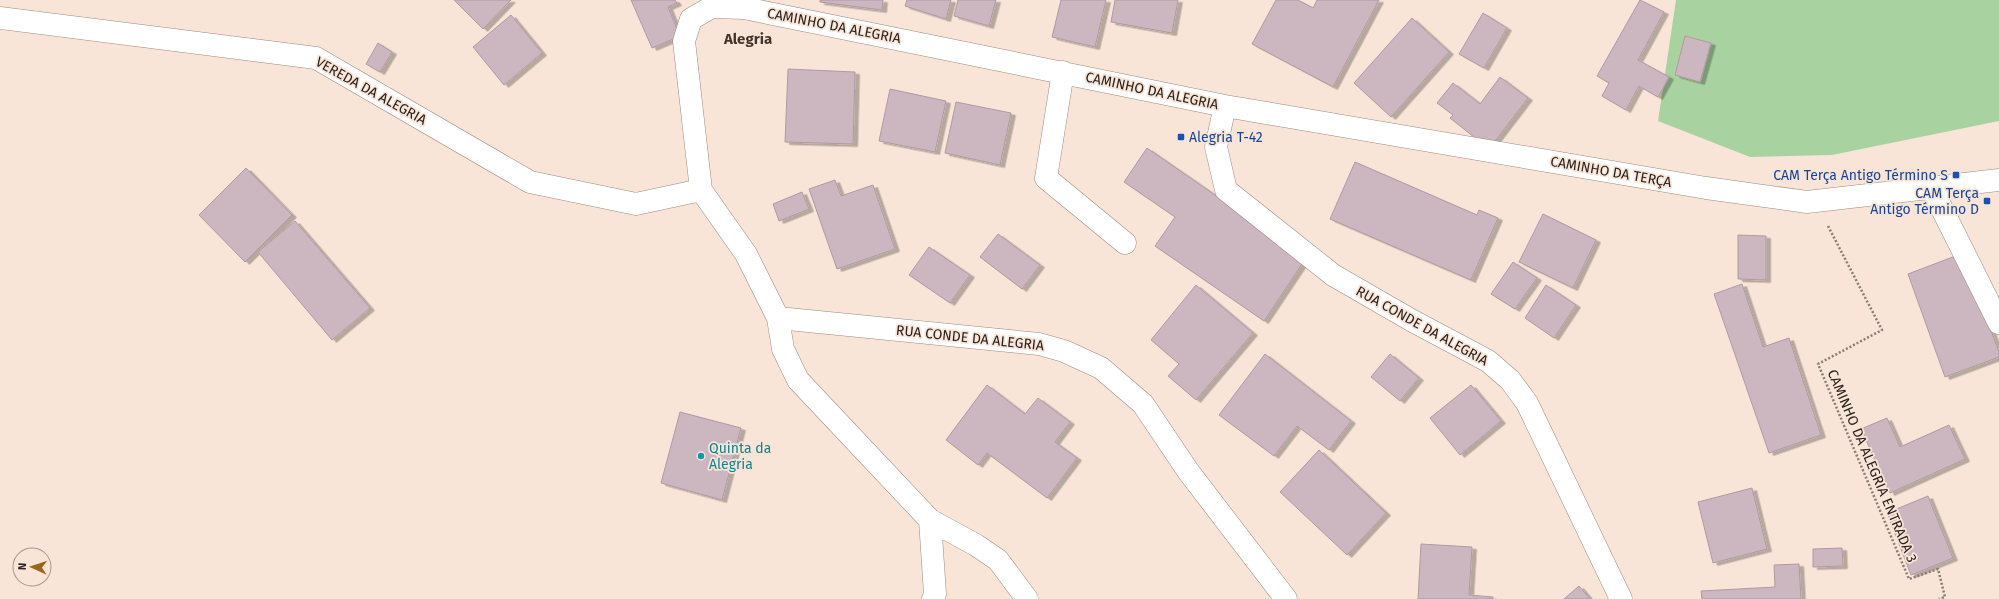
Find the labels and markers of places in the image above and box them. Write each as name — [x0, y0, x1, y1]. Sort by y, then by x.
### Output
place label: Alegria T-42 — [1189, 129, 1263, 146]
marker: Alegria T-42 — [1176, 132, 1186, 142]
place label: CAM Terça Antigo Término S — [1773, 167, 1948, 184]
marker: CAM Terça Antigo Término S — [1951, 170, 1961, 180]
place label: CAM Terça Antigo Término D — [1870, 185, 1979, 218]
marker: CAM Terça Antigo Término D — [1982, 196, 1992, 206]
place label: Quinta da Alegria — [709, 440, 771, 473]
marker: Quinta da Alegria — [696, 451, 706, 461]

